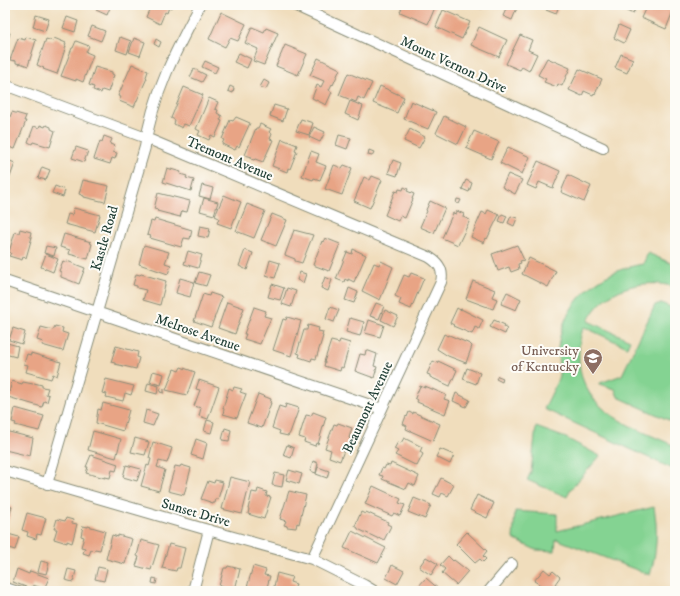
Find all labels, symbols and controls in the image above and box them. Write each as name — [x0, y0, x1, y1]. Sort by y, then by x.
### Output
street label: Mount Vernon Drive — [397, 32, 510, 98]
street label: Tremont Avenue — [183, 133, 276, 185]
street label: Kastle Road — [87, 204, 123, 273]
street label: Melrose Avenue — [153, 310, 243, 356]
place label: University of Kentucky — [511, 342, 579, 376]
school or university icon: University of Kentucky — [582, 347, 604, 375]
street label: Beaumont Avenue — [339, 358, 397, 456]
street label: Sunset Drive — [159, 495, 232, 531]

